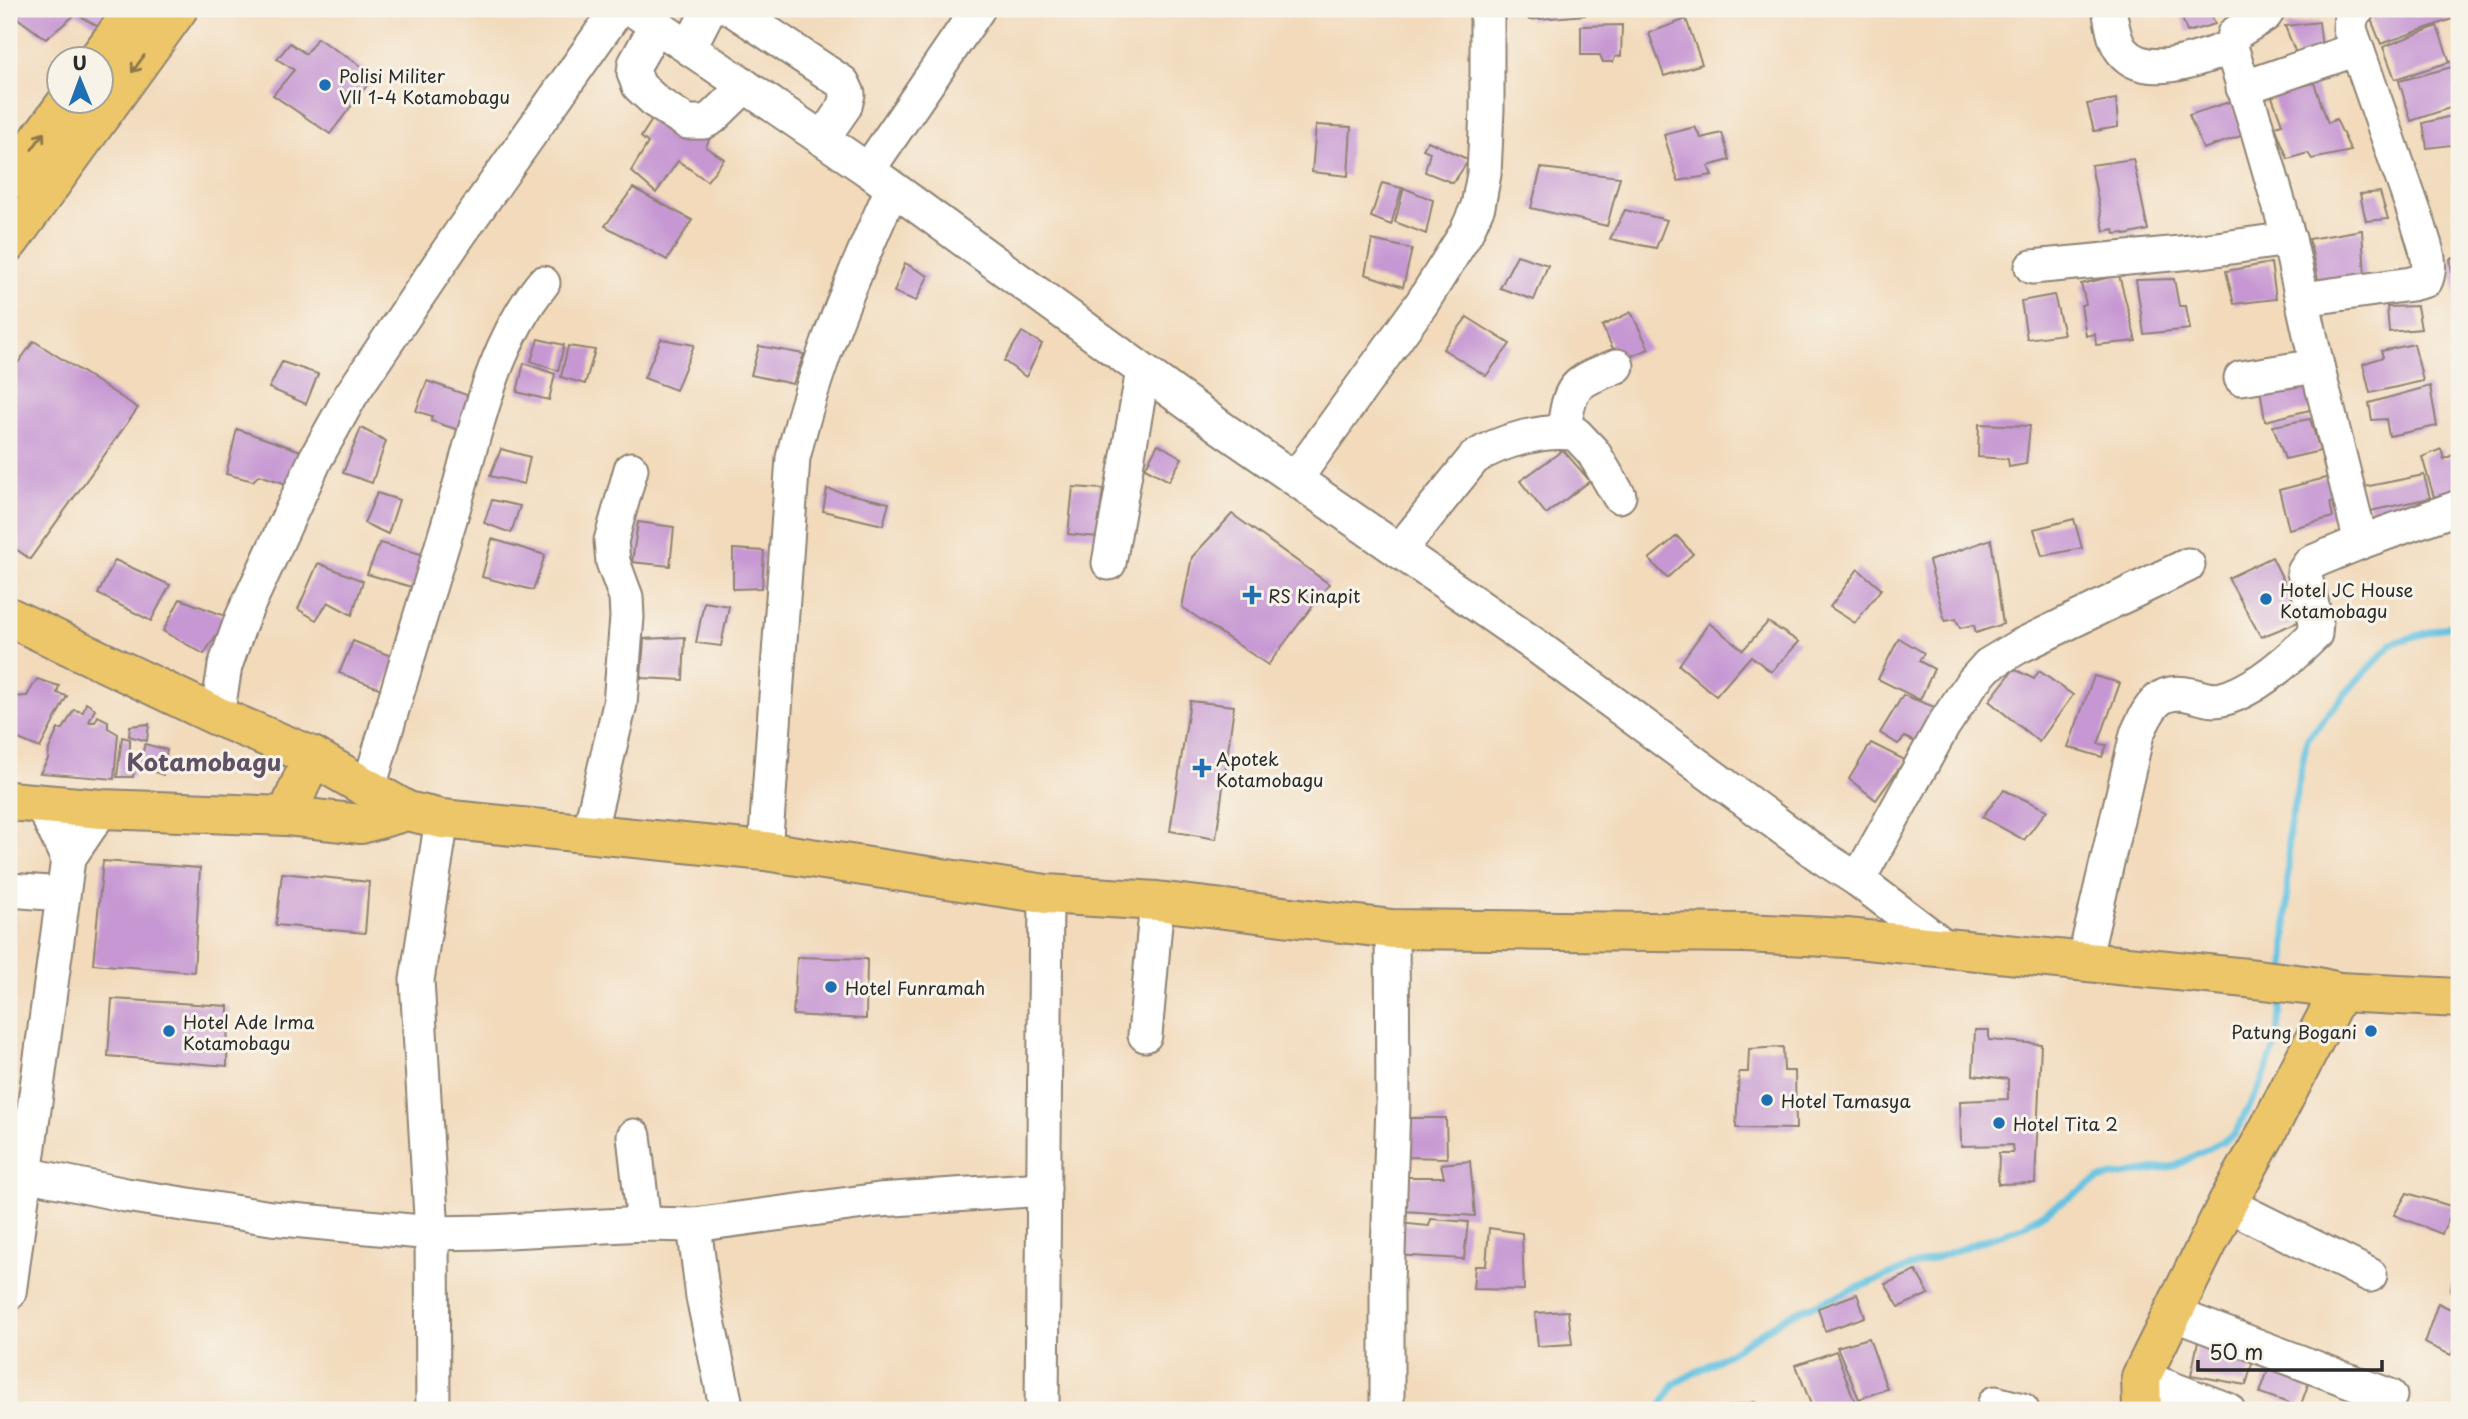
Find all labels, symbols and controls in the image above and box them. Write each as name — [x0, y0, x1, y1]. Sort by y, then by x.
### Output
north arrow — [46, 46, 116, 116]
text: U — [72, 48, 87, 76]
one-way arrow — [131, 54, 145, 73]
place label: Polisi Militer VII 1-4 Kotamobagu — [339, 62, 510, 110]
marker: Polisi Militer VII 1-4 Kotamobagu — [317, 77, 333, 93]
one-way arrow — [31, 132, 45, 151]
place label: Hotel JC House Kotamobagu — [2280, 576, 2414, 624]
place label: RS Kinapit — [1268, 582, 1360, 609]
marker: RS Kinapit — [1242, 585, 1262, 605]
marker: Hotel JC House Kotamobagu — [2258, 591, 2274, 607]
district label: Kotamobagu — [127, 743, 281, 779]
place label: Apotek Kotamobagu — [1216, 745, 1324, 793]
marker: Apotek Kotamobagu — [1194, 760, 1210, 776]
place label: Hotel Funramah — [845, 974, 985, 1001]
marker: Hotel Funramah — [823, 979, 839, 995]
place label: Hotel Ade Irma Kotamobagu — [183, 1008, 315, 1056]
place label: Patung Bogani — [2231, 1018, 2357, 1045]
marker: Hotel Ade Irma Kotamobagu — [161, 1023, 177, 1039]
marker: Patung Bogani — [2363, 1023, 2379, 1039]
place label: Hotel Tamasya — [1781, 1087, 1911, 1114]
marker: Hotel Tamasya — [1759, 1092, 1775, 1108]
place label: Hotel Tita 2 — [2013, 1110, 2118, 1137]
marker: Hotel Tita 2 — [1991, 1115, 2007, 1131]
scale bar — [2198, 1328, 2382, 1372]
text: 50 m — [2209, 1335, 2263, 1367]

